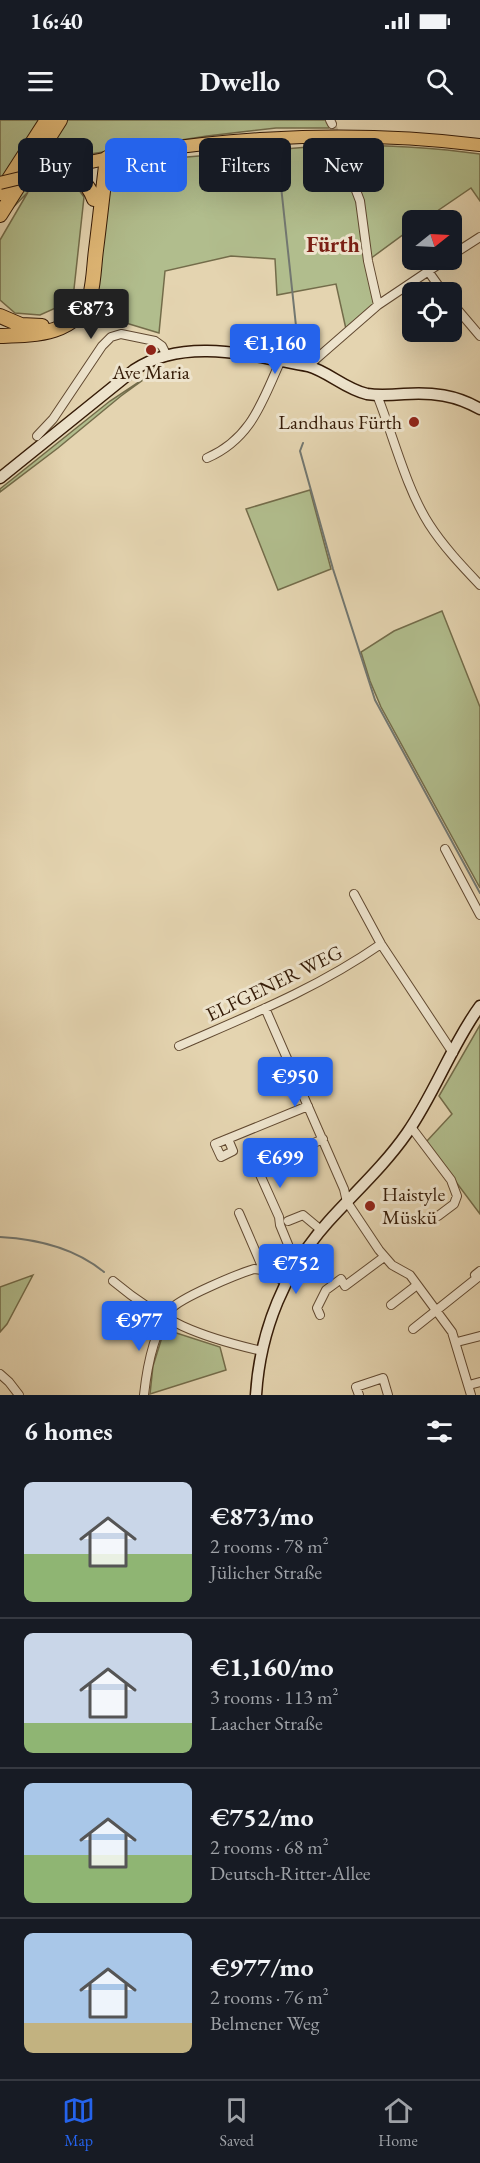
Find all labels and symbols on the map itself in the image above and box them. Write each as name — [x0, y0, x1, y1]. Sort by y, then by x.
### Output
north arrow — [402, 210, 462, 270]
district label: Fürth — [306, 230, 360, 259]
pin: €873 — [55, 289, 127, 340]
pin: €1,160 — [226, 324, 324, 375]
marker: Ave Maria — [144, 343, 158, 357]
place label: Ave Maria — [111, 359, 190, 385]
place label: Landhaus Fürth — [278, 409, 402, 435]
marker: Landhaus Fürth — [407, 415, 421, 429]
street label: ELFGENER WEG — [202, 939, 346, 1027]
pin: €950 — [259, 1057, 331, 1108]
pin: €699 — [244, 1138, 316, 1189]
place label: Haistyle Müskü — [382, 1181, 445, 1230]
marker: Haistyle Müskü — [363, 1199, 377, 1213]
pin: €752 — [260, 1244, 332, 1295]
pin: €977 — [103, 1301, 175, 1352]

